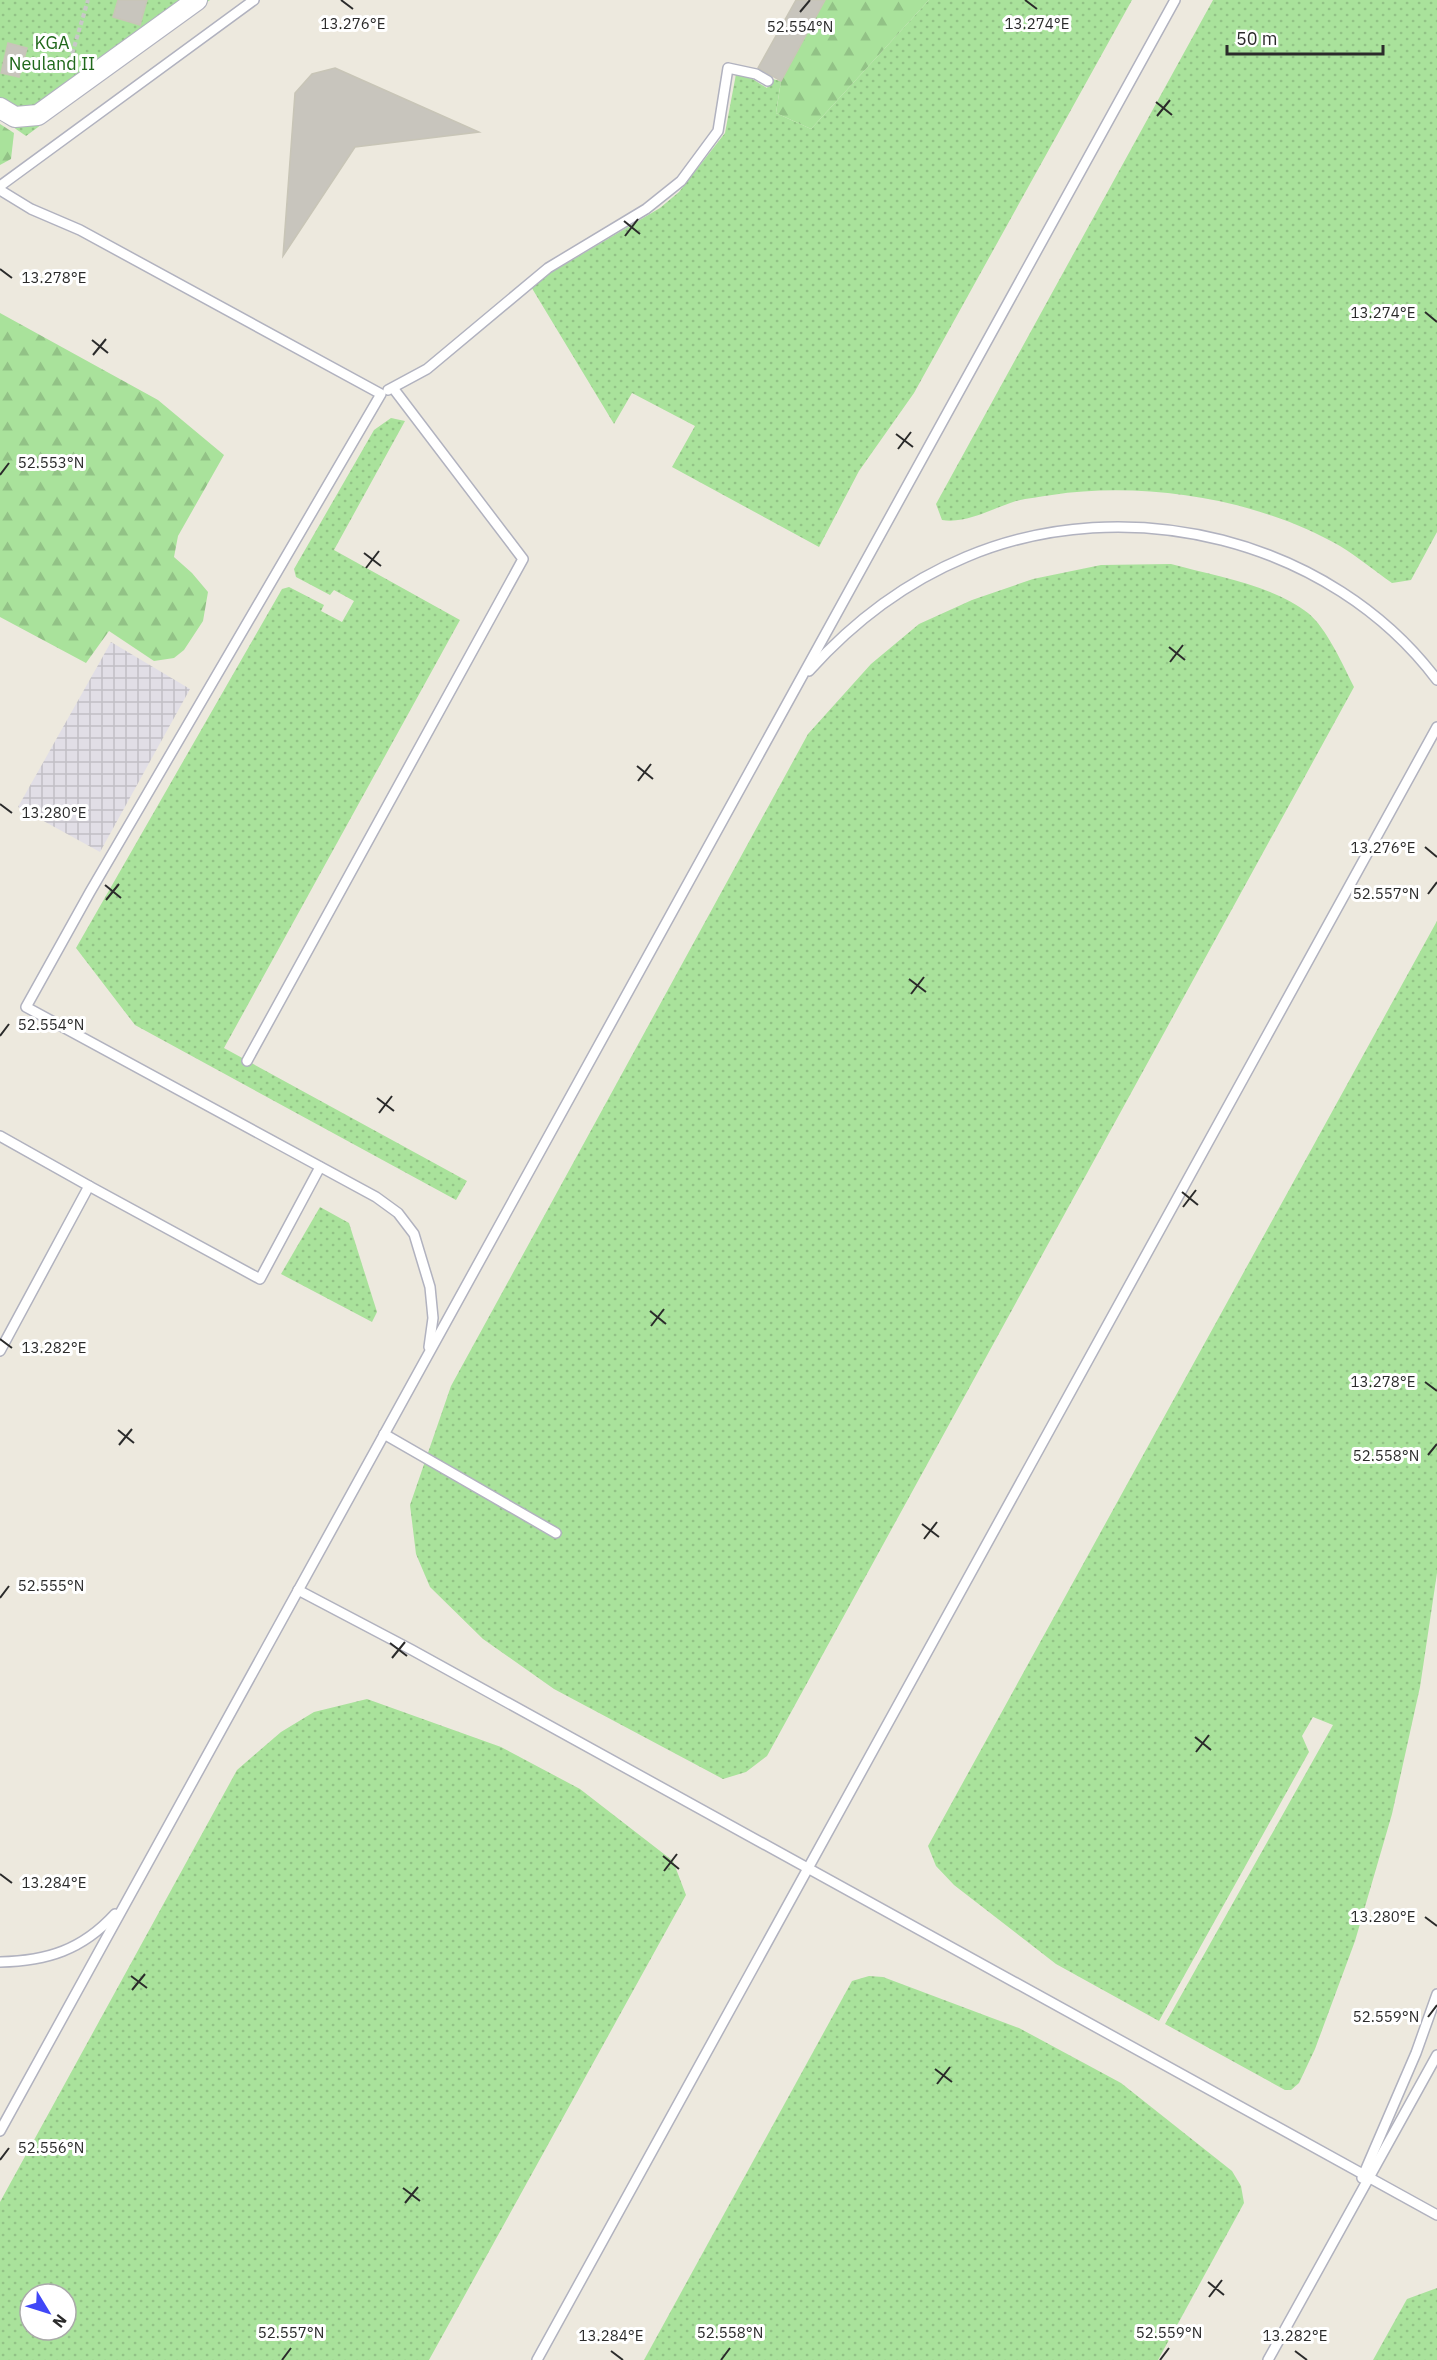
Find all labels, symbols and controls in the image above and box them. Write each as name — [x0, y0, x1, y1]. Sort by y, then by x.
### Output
text: 13.276°E — [321, 14, 385, 33]
text: 13.274°E — [1005, 14, 1069, 33]
text: 52.554°N — [767, 17, 833, 36]
scale bar — [1227, 18, 1383, 56]
text: 50 m — [1236, 27, 1278, 50]
park label: KGA Neuland II — [9, 31, 95, 75]
text: 13.278°E — [22, 268, 86, 287]
text: 13.274°E — [1351, 303, 1415, 322]
text: 52.553°N — [18, 453, 84, 472]
text: 13.280°E — [22, 803, 86, 822]
text: 13.276°E — [1351, 838, 1415, 857]
text: 52.557°N — [1353, 884, 1419, 903]
text: 52.554°N — [18, 1015, 84, 1034]
text: 13.282°E — [22, 1338, 86, 1357]
text: 13.278°E — [1351, 1372, 1415, 1391]
text: 52.558°N — [1353, 1446, 1419, 1465]
text: 52.555°N — [18, 1576, 84, 1595]
text: 13.284°E — [22, 1873, 86, 1892]
text: 13.280°E — [1351, 1907, 1415, 1926]
text: 52.559°N — [1353, 2007, 1419, 2026]
text: 52.556°N — [18, 2138, 84, 2157]
north arrow — [18, 2282, 78, 2342]
text: N — [48, 2311, 71, 2332]
text: 52.557°N — [258, 2323, 324, 2342]
text: 52.558°N — [697, 2323, 763, 2342]
text: 52.559°N — [1136, 2323, 1202, 2342]
text: 13.284°E — [579, 2326, 643, 2345]
text: 13.282°E — [1263, 2326, 1327, 2345]

